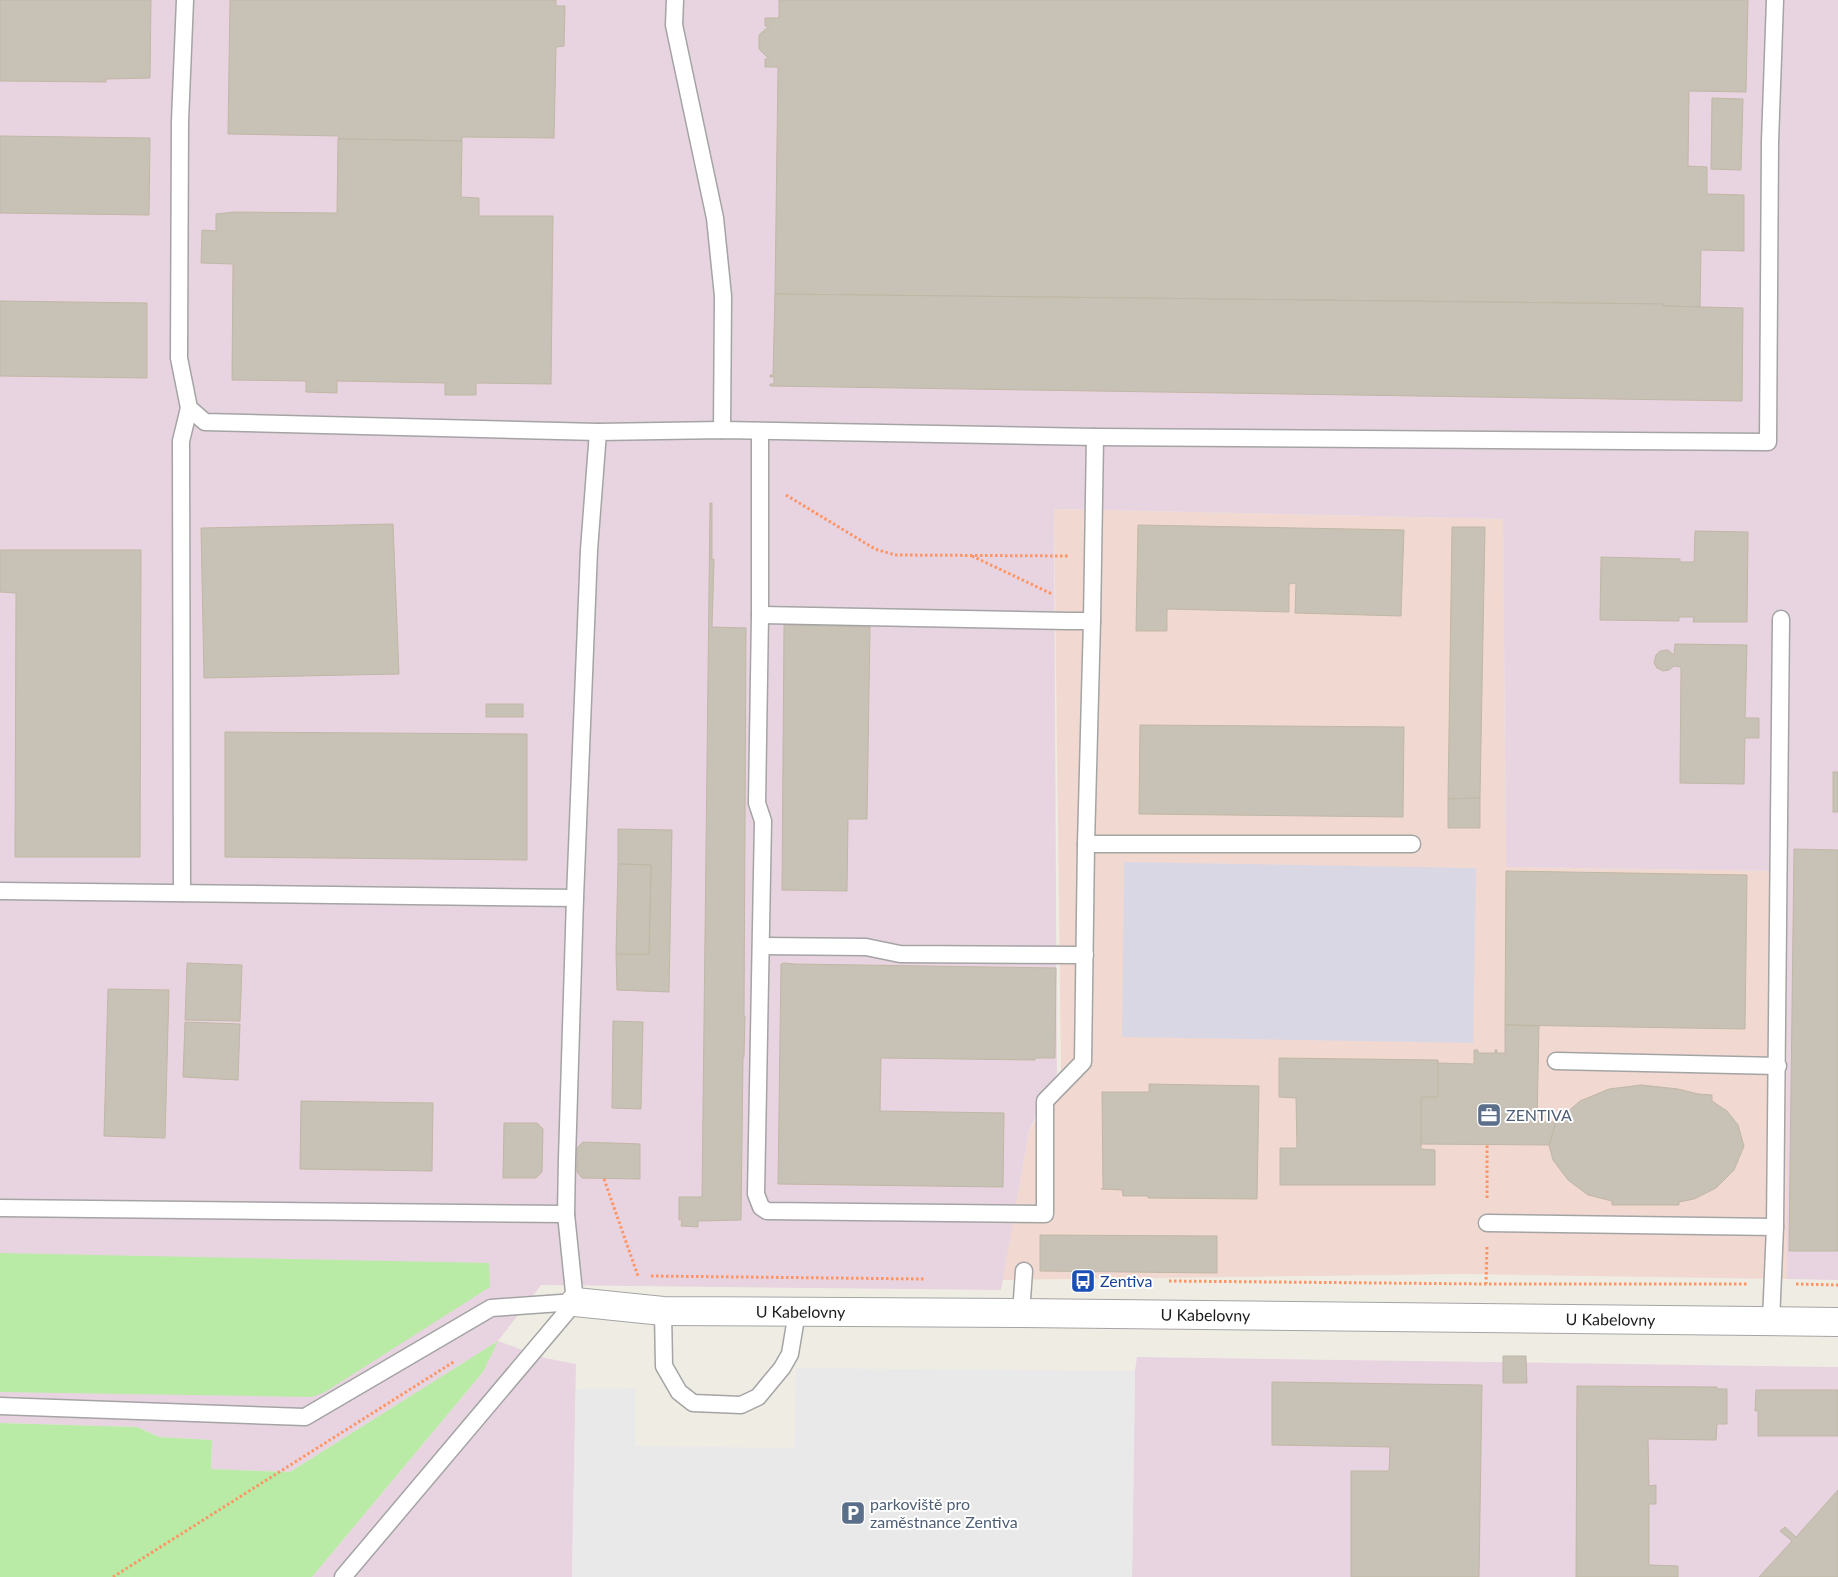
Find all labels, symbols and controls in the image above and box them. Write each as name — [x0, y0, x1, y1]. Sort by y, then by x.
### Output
office icon: ZENTIVA — [1476, 1102, 1502, 1128]
place label: ZENTIVA — [1506, 1105, 1572, 1124]
bus stop icon: Zentiva — [1070, 1268, 1096, 1294]
place label: Zentiva — [1100, 1271, 1152, 1290]
street label: U Kabelovny — [756, 1302, 846, 1321]
street label: U Kabelovny — [1161, 1305, 1251, 1325]
street label: U Kabelovny — [1566, 1309, 1656, 1329]
place label: parkoviště pro zaměstnance Zentiva — [870, 1494, 1018, 1531]
parking icon: parkoviště pro zaměstnance Zentiva — [840, 1500, 866, 1526]

